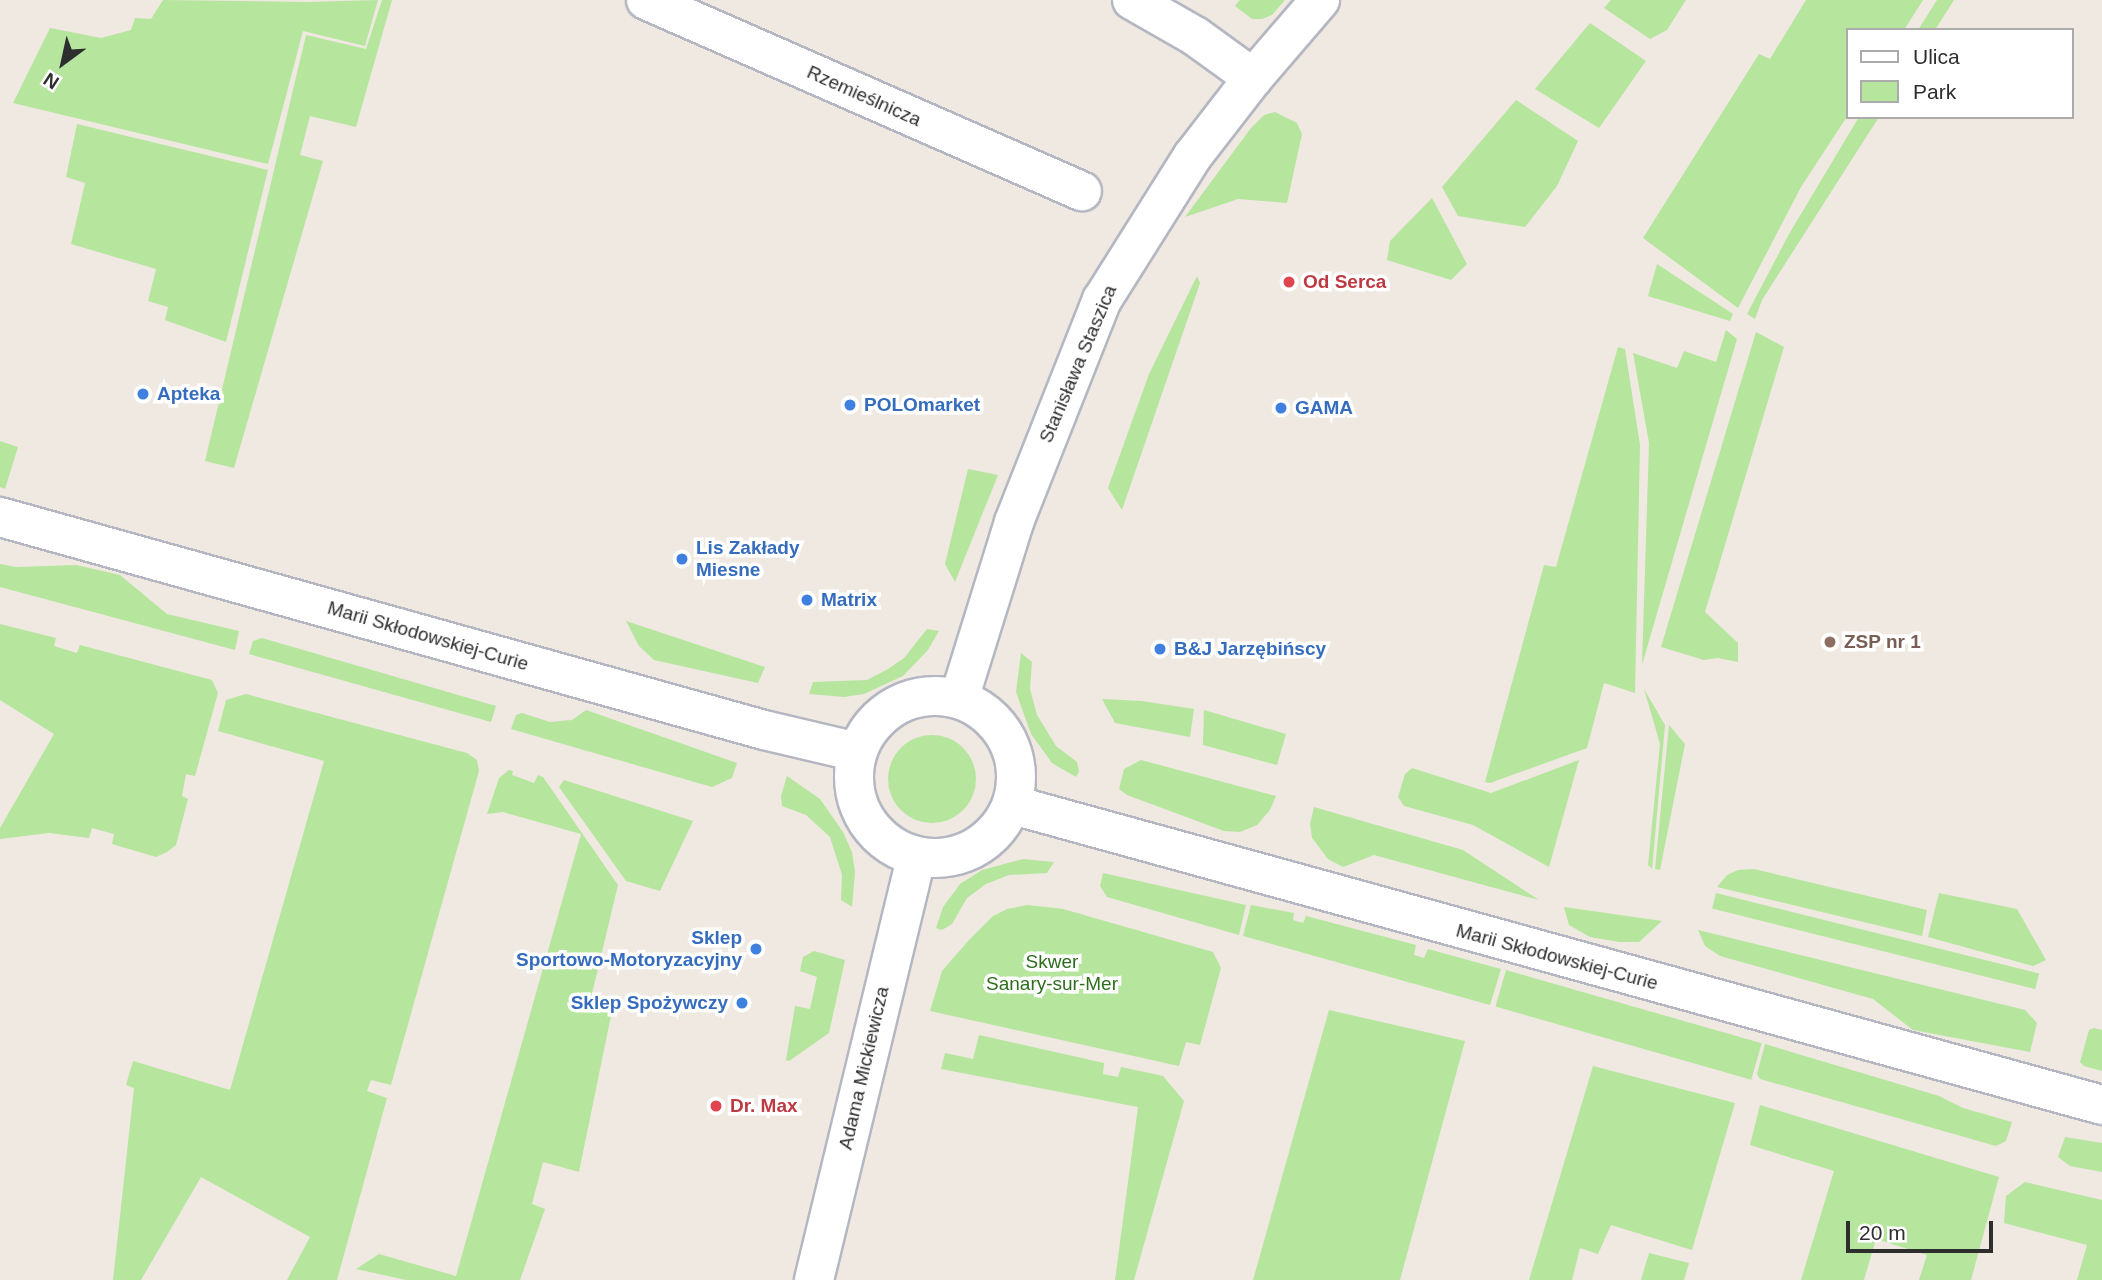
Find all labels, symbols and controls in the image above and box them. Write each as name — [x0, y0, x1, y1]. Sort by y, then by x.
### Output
north arrow — [28, 28, 98, 98]
legend — [1846, 28, 2074, 119]
text: Ulica — [1913, 45, 1960, 68]
street label: Rzemieślnicza — [803, 61, 925, 131]
text: N — [40, 68, 63, 94]
text: Park — [1913, 80, 1956, 103]
place label: Od Serca — [1303, 271, 1386, 293]
marker: Od Serca — [1281, 274, 1297, 290]
street label: Stanisława Staszica — [1034, 282, 1122, 446]
place label: Apteka — [157, 383, 220, 405]
marker: Apteka — [135, 386, 151, 402]
place label: POLOmarket — [864, 394, 980, 416]
marker: POLOmarket — [842, 397, 858, 413]
place label: GAMA — [1295, 397, 1353, 419]
marker: GAMA — [1273, 400, 1289, 416]
place label: Lis Zakłady Miesne — [696, 537, 799, 581]
marker: Lis Zakłady Miesne — [674, 551, 690, 567]
place label: Matrix — [821, 589, 877, 611]
marker: Matrix — [799, 592, 815, 608]
street label: Marii Skłodowskiej-Curie — [325, 596, 531, 676]
place label: ZSP nr 1 — [1844, 631, 1921, 653]
marker: ZSP nr 1 — [1822, 634, 1838, 650]
place label: B&J Jarzębińscy — [1174, 638, 1326, 660]
marker: B&J Jarzębińscy — [1152, 641, 1168, 657]
street label: Marii Skłodowskiej-Curie — [1454, 919, 1660, 995]
place label: Sklep Sportowo-Motoryzacyjny — [516, 927, 742, 971]
marker: Sklep Sportowo-Motoryzacyjny — [748, 941, 764, 957]
park label: Skwer Sanary-sur-Mer — [986, 951, 1118, 995]
street label: Adama Mickiewicza — [834, 984, 894, 1152]
place label: Sklep Spożywczy — [571, 992, 728, 1014]
marker: Sklep Spożywczy — [734, 995, 750, 1011]
place label: Dr. Max — [730, 1095, 798, 1117]
marker: Dr. Max — [708, 1098, 724, 1114]
scale bar — [1850, 1206, 1997, 1250]
text: 20 m — [1859, 1221, 1906, 1244]

